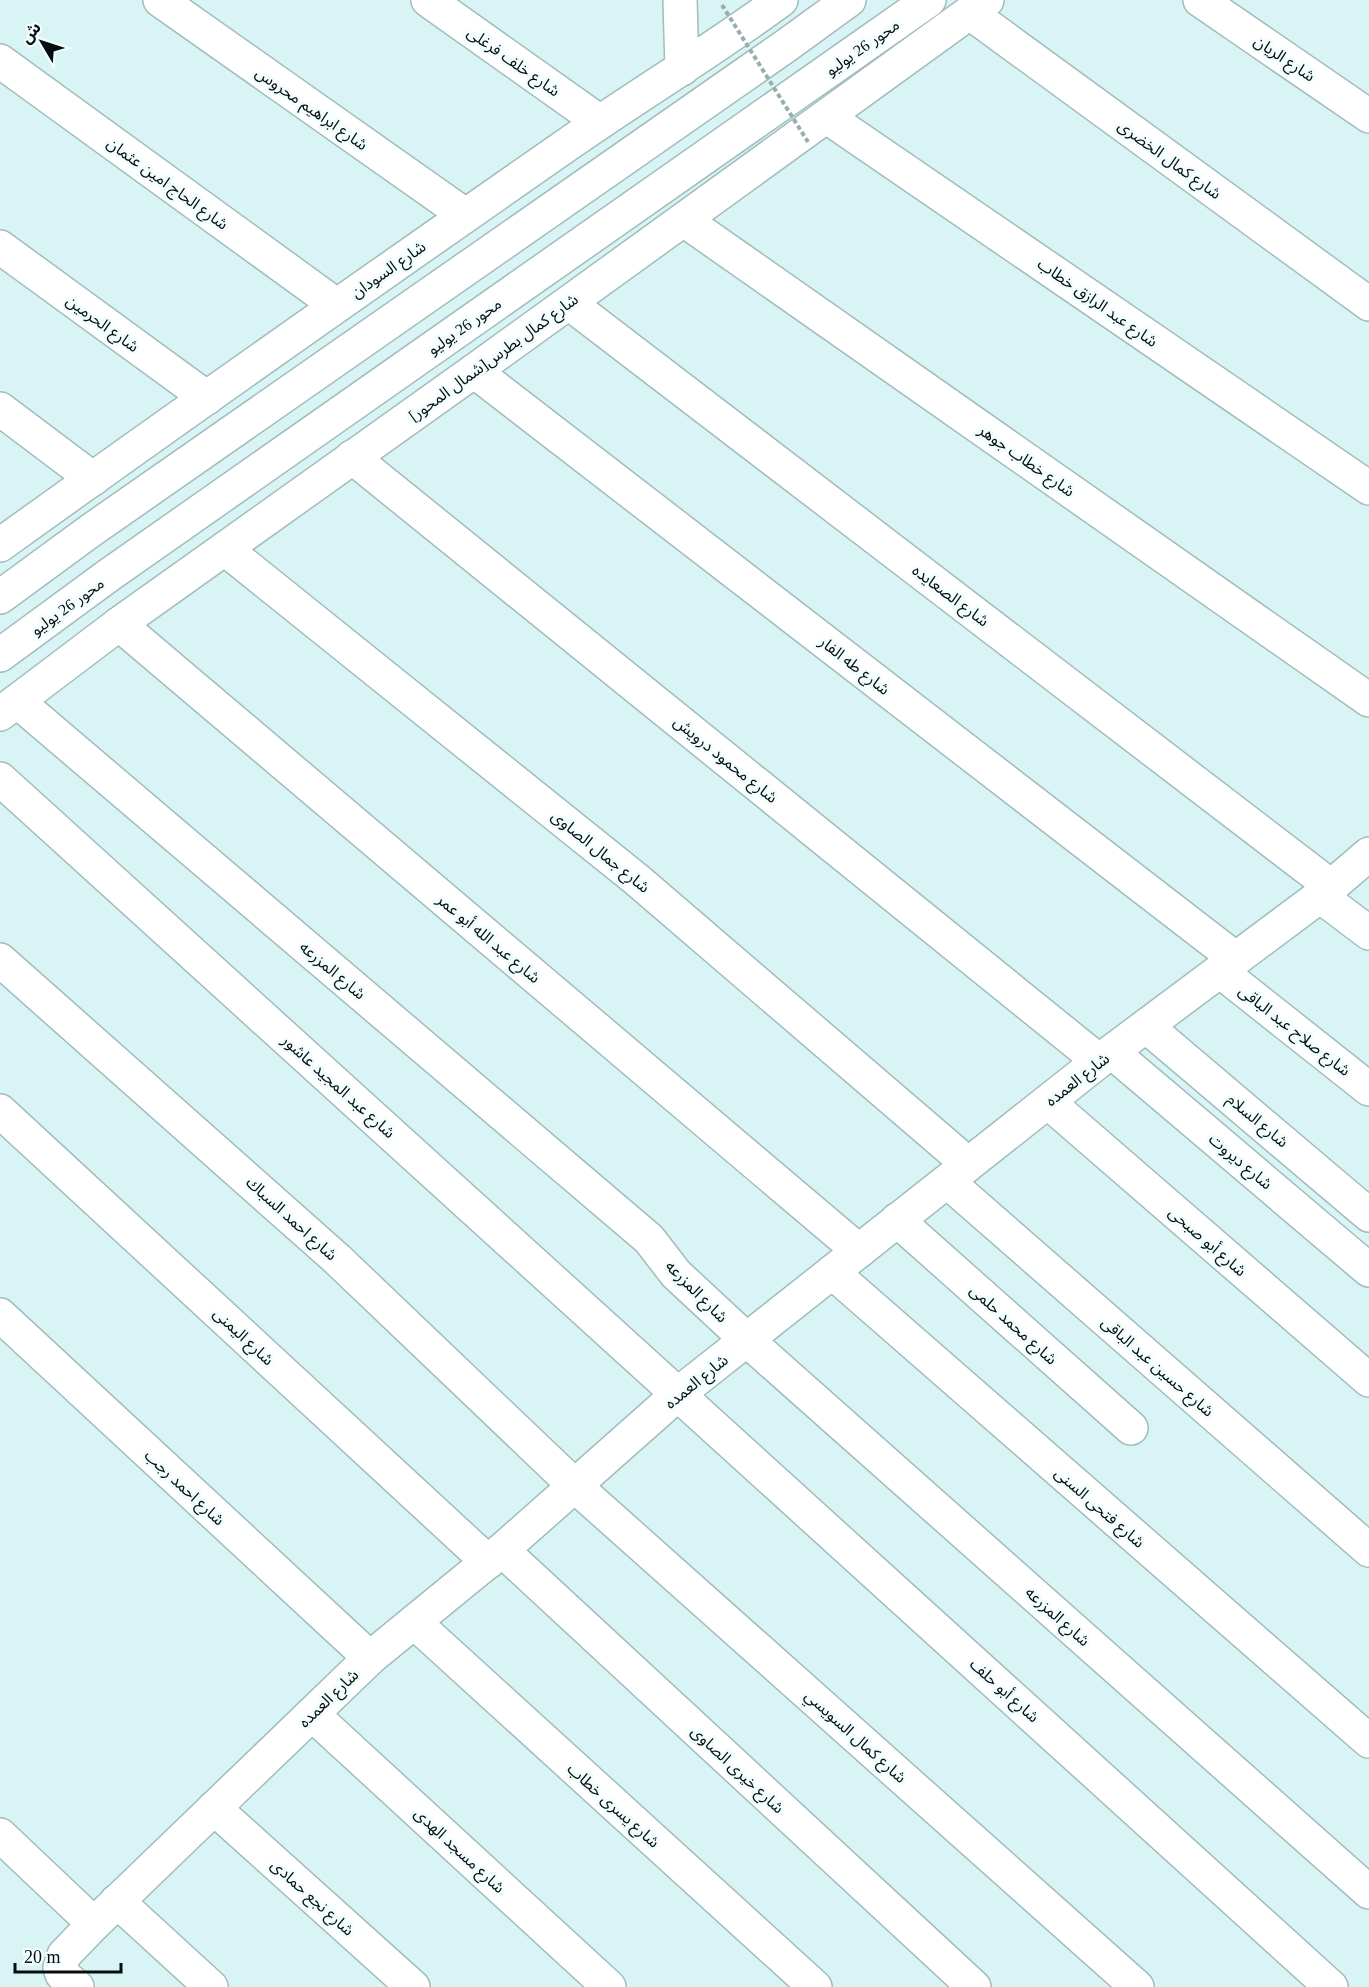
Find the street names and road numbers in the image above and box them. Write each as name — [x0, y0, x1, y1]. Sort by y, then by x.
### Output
street label: محور 26 يوليو — [822, 16, 903, 80]
street label: شارع خلف فرغلى — [462, 23, 563, 103]
street label: شارع الريان — [1249, 32, 1318, 88]
street label: شارع ابراهيم محروس — [250, 63, 371, 157]
street label: شارع كمال الخضرى — [1113, 116, 1224, 206]
street label: شارع الحاج امين عثمان — [102, 134, 231, 236]
street label: شارع السودان — [348, 238, 431, 305]
street label: شارع عبد الرازق خطاب — [1032, 255, 1161, 353]
street label: شارع كمال بطرس[شمال المحور] — [405, 290, 583, 428]
street label: شارع الحرمين — [61, 292, 142, 359]
street label: محور 26 يوليو — [424, 295, 505, 359]
street label: شارع خطاب جوهر — [972, 420, 1078, 503]
street label: شارع الصعايده — [907, 561, 992, 633]
street label: محور 26 يوليو — [27, 574, 108, 639]
street label: شارع طه الفار — [813, 632, 893, 701]
street label: شارع محمود درويش — [668, 713, 781, 809]
street label: شارع جمال الصاوى — [546, 807, 653, 899]
street label: شارع عبد الله أبو عمر — [430, 889, 544, 989]
street label: شارع المزرعه — [294, 938, 369, 1006]
street label: شارع صلاح عبد الباقى — [1233, 982, 1354, 1082]
street label: شارع عبد المجيد عاشور — [275, 1031, 399, 1144]
street label: شارع العمده — [1042, 1049, 1115, 1113]
street label: شارع السلام — [1221, 1090, 1292, 1154]
street label: شارع ديروت — [1203, 1130, 1276, 1196]
street label: شارع احمد السباك — [240, 1173, 340, 1266]
street label: شارع أبو صبحى — [1163, 1202, 1250, 1283]
street label: شارع المزرعه — [660, 1257, 731, 1328]
street label: شارع محمد حلمى — [964, 1281, 1061, 1371]
street label: شارع اليمنى — [207, 1304, 277, 1371]
street label: شارع حسين عبد الباقى — [1096, 1313, 1217, 1423]
street label: شارع العمده — [662, 1351, 734, 1415]
street label: شارع احمد رجب — [139, 1446, 228, 1531]
street label: شارع فتحى السنى — [1049, 1464, 1148, 1554]
street label: شارع المزرعه — [1020, 1583, 1093, 1652]
street label: شارع أبو حلف — [964, 1654, 1043, 1729]
street label: شارع العمده — [295, 1666, 364, 1734]
street label: شارع كمال السويسي — [799, 1687, 910, 1789]
street label: شارع خيرى الصاوى — [685, 1722, 787, 1819]
street label: شارع يسرى خطاب — [562, 1760, 663, 1854]
street label: شارع مسجد الهدى — [408, 1804, 508, 1899]
street label: شارع نجع حمادى — [265, 1856, 357, 1942]

